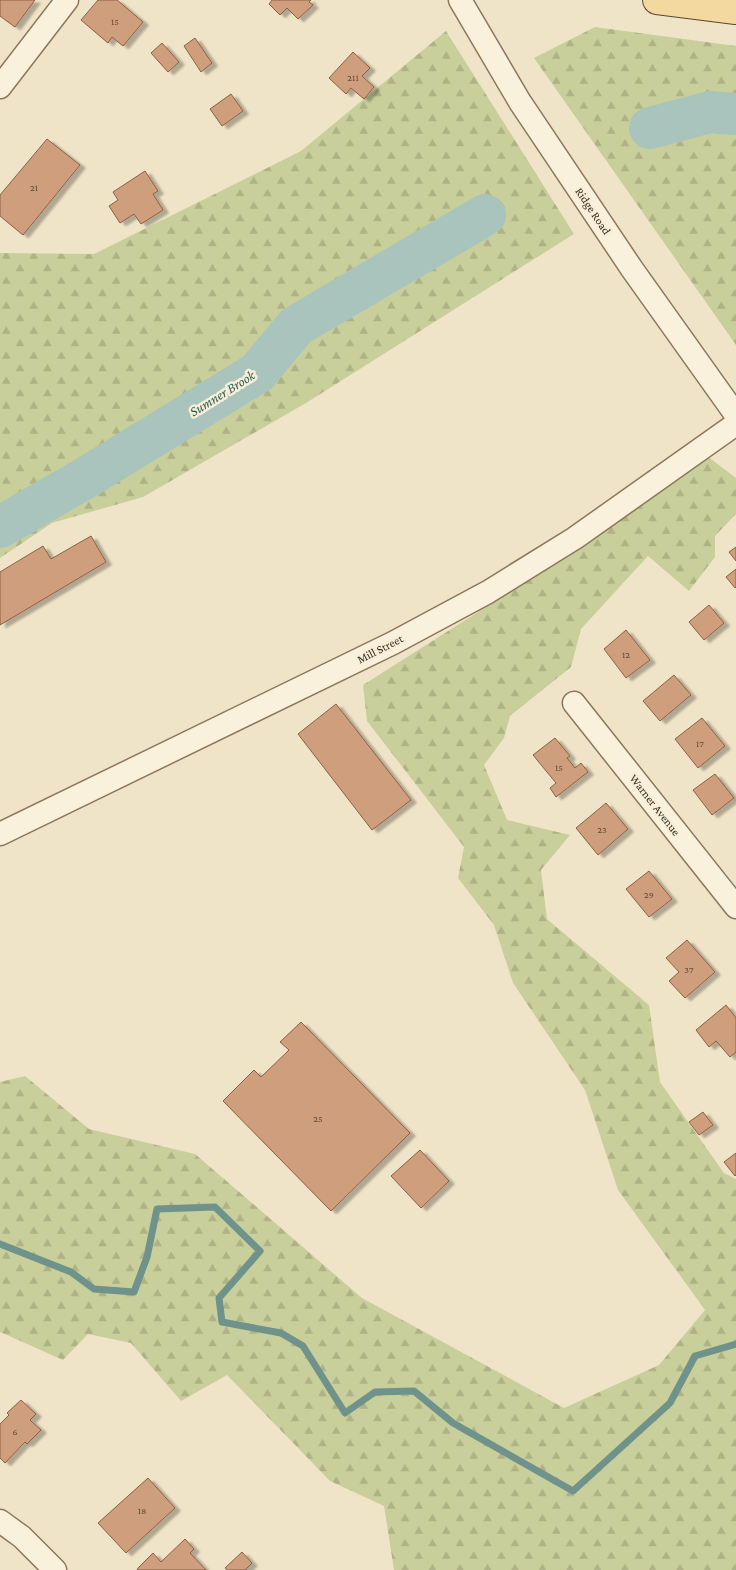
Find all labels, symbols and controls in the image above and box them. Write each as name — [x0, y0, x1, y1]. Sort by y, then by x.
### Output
house number: 15 — [111, 16, 119, 27]
house number: 211 — [347, 72, 359, 83]
house number: 21 — [30, 182, 38, 193]
street label: Ridge Road — [572, 185, 614, 238]
water label: Sumner Brook — [186, 366, 258, 419]
street label: Mill Street — [355, 631, 406, 667]
house number: 12 — [622, 649, 630, 660]
house number: 17 — [696, 738, 704, 749]
house number: 15 — [555, 762, 563, 773]
street label: Warner Avenue — [627, 772, 683, 838]
house number: 23 — [597, 824, 607, 835]
house number: 29 — [644, 889, 654, 900]
house number: 37 — [684, 964, 694, 975]
house number: 25 — [313, 1113, 323, 1124]
house number: 6 — [12, 1426, 18, 1437]
house number: 18 — [138, 1505, 146, 1516]

